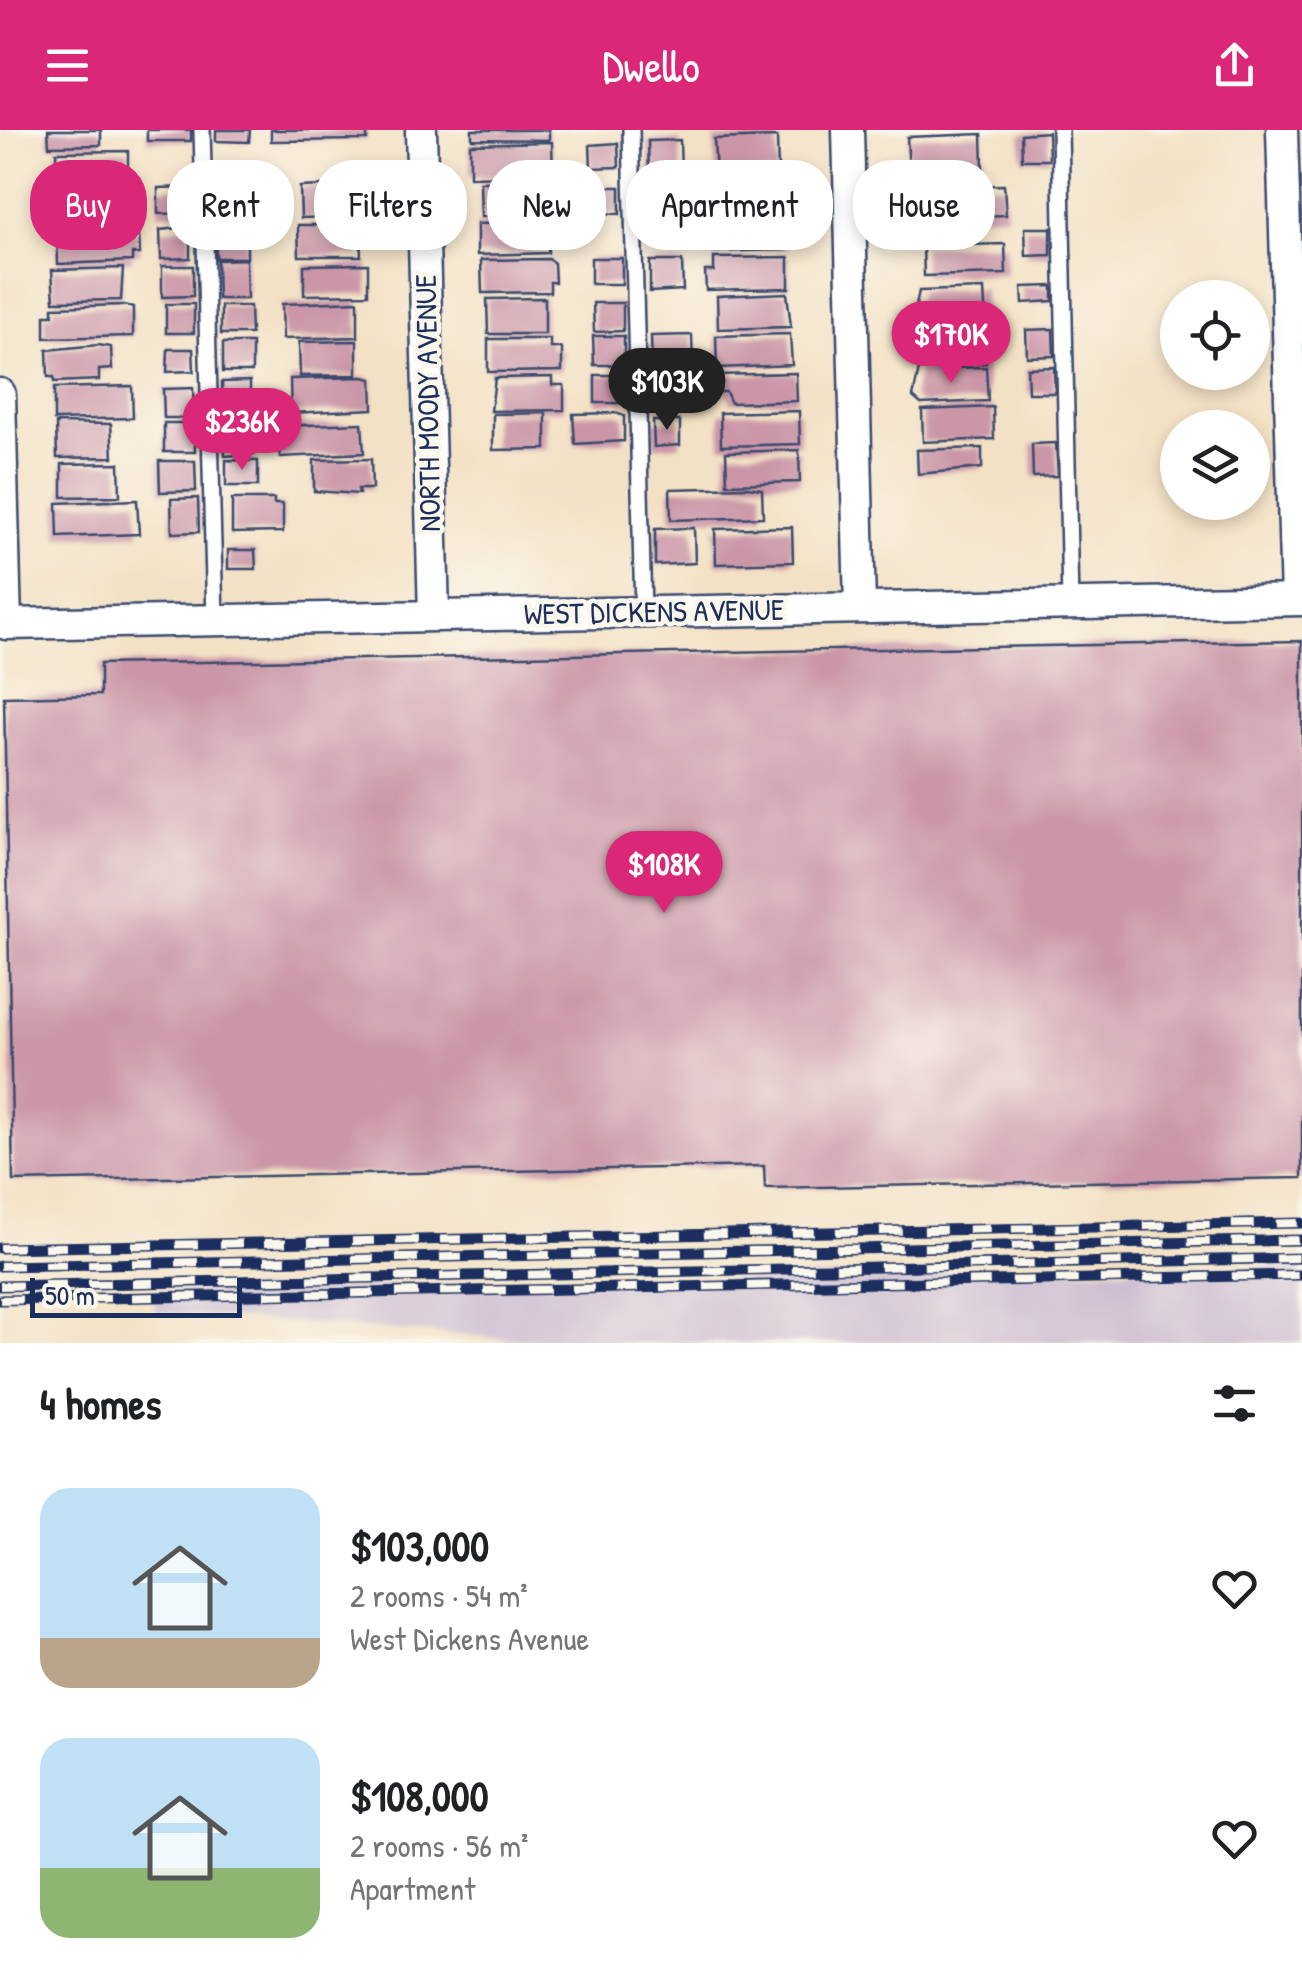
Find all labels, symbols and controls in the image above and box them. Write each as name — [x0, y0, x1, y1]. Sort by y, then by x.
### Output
text: Dwello — [602, 35, 700, 96]
icon: menu — [40, 38, 95, 93]
icon: share — [1207, 38, 1262, 93]
chip: Buy — [30, 160, 147, 250]
chip: Rent — [167, 160, 294, 250]
chip: Filters — [314, 160, 467, 250]
chip: New — [487, 160, 606, 250]
chip: Apartment — [626, 160, 833, 250]
chip: House — [853, 160, 995, 250]
street label: NORTH MOODY AVENUE — [405, 274, 449, 532]
map controls — [1160, 280, 1270, 520]
button: locate — [1160, 280, 1270, 390]
pin: $170K — [881, 301, 1021, 386]
text: $170K — [914, 312, 988, 355]
pin: $103K — [597, 348, 737, 433]
text: $103K — [630, 359, 704, 402]
pin: $236K — [172, 388, 312, 473]
text: $236K — [204, 399, 280, 442]
button: layers — [1160, 410, 1270, 520]
street label: WEST DICKENS AVENUE — [524, 589, 784, 633]
pin: $108K — [594, 831, 734, 916]
text: $108K — [628, 842, 700, 885]
scale bar — [30, 1273, 242, 1318]
text: 50 m — [45, 1276, 95, 1314]
text: 4 homes — [40, 1375, 161, 1432]
icon: filters — [1207, 1376, 1262, 1431]
text: $103,000 — [350, 1517, 489, 1574]
icon: home — [120, 1528, 240, 1648]
icon: heart — [1207, 1561, 1262, 1616]
text: 2 rooms · 54 m² — [350, 1574, 528, 1617]
text: West Dickens Avenue — [350, 1617, 589, 1660]
text: $108,000 — [350, 1767, 488, 1824]
icon: home — [120, 1778, 240, 1898]
icon: heart — [1207, 1811, 1262, 1866]
text: 2 rooms · 56 m² — [350, 1824, 528, 1867]
text: Apartment — [350, 1867, 475, 1910]

